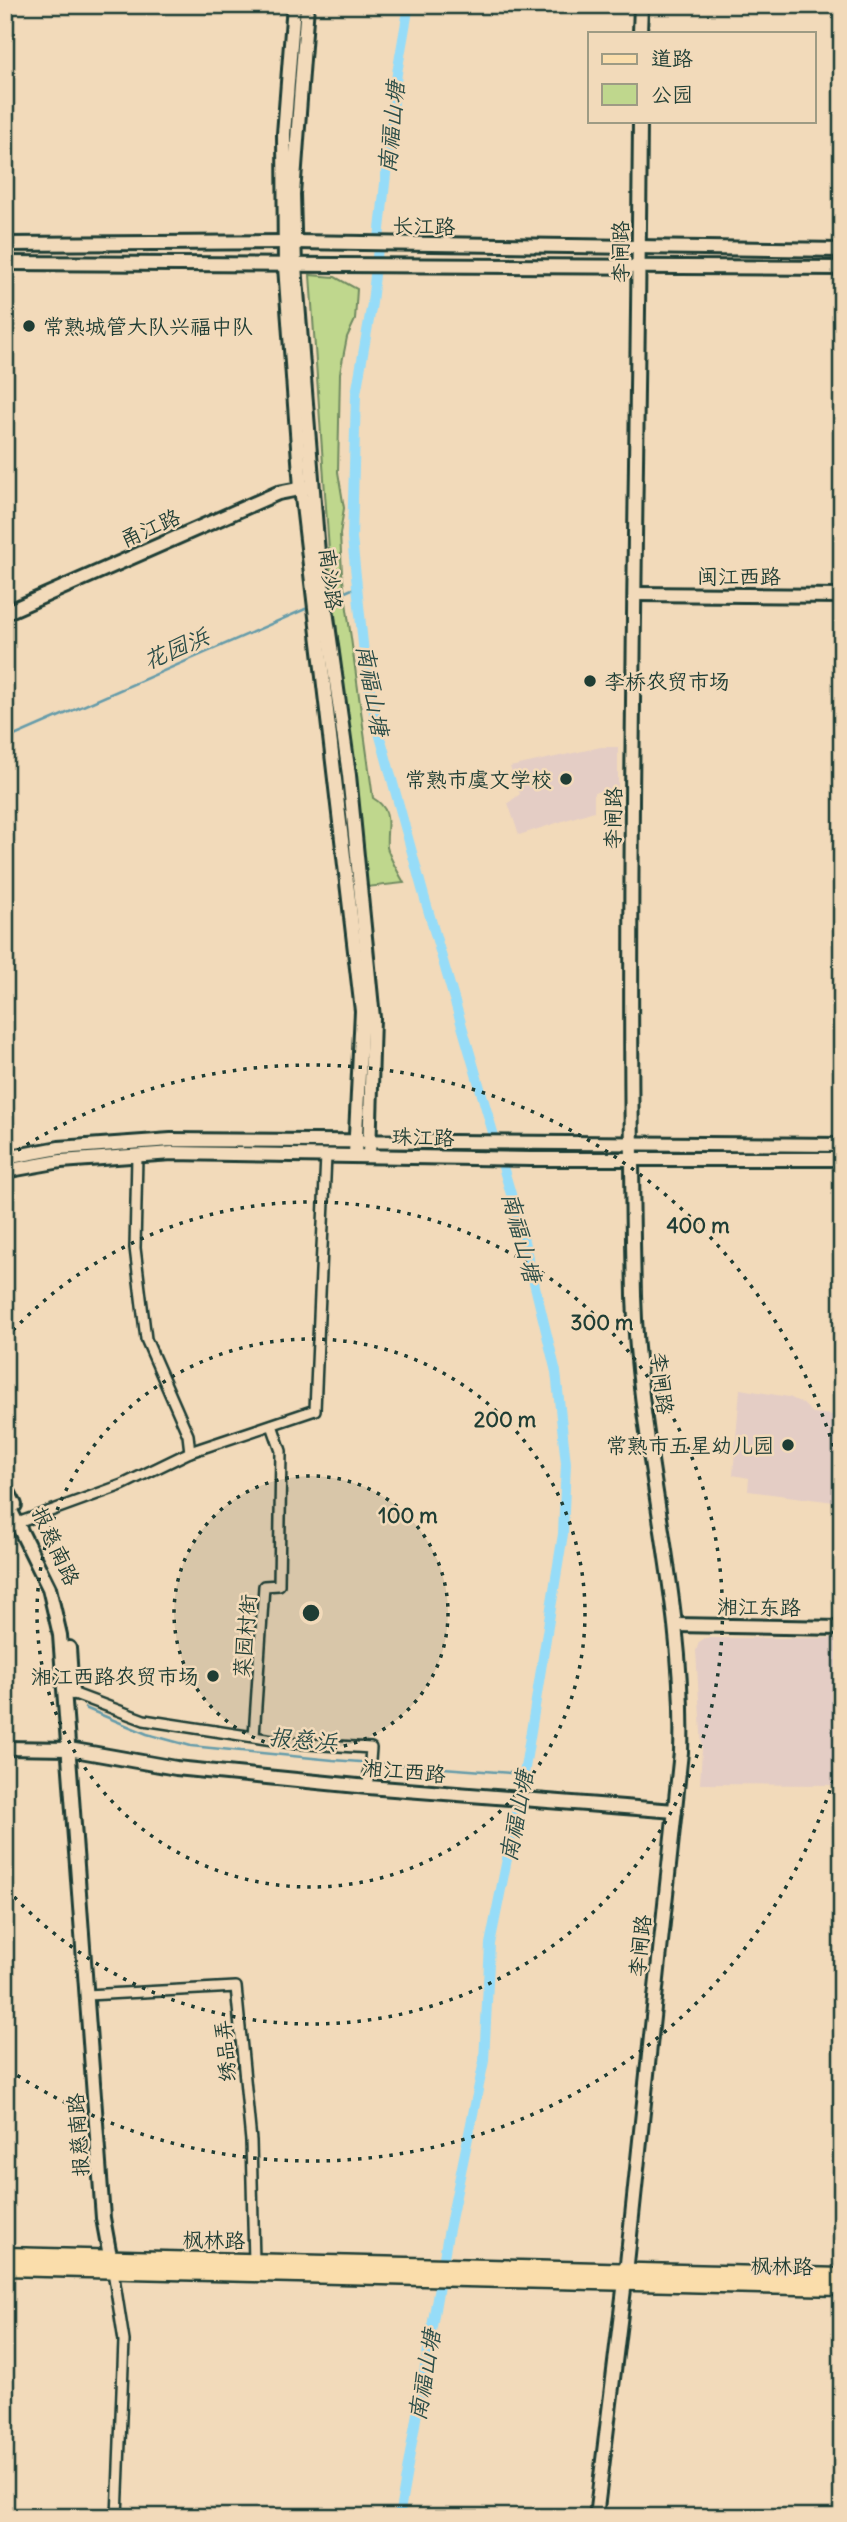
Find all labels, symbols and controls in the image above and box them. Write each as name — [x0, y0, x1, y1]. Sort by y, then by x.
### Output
legend — [588, 32, 816, 122]
text: 道路 — [651, 45, 693, 72]
water label: 南福山塘 — [372, 77, 411, 174]
text: 公园 — [651, 81, 693, 108]
street label: 长江路 — [392, 212, 456, 240]
street label: 李闸路 — [607, 221, 634, 284]
place label: 常熟城管大队兴福中队 — [43, 313, 253, 340]
marker: 常熟城管大队兴福中队 — [21, 318, 37, 334]
street label: 甬江路 — [116, 503, 184, 553]
street label: 南沙路 — [314, 546, 348, 612]
street label: 闽江西路 — [697, 563, 781, 590]
water label: 花园浜 — [139, 621, 214, 675]
water label: 南福山塘 — [351, 642, 396, 741]
place label: 李桥农贸市场 — [604, 668, 730, 695]
marker: 李桥农贸市场 — [582, 673, 598, 689]
place label: 常熟市虞文学校 — [405, 766, 552, 793]
marker: 常熟市虞文学校 — [558, 771, 574, 787]
street label: 李闸路 — [599, 786, 627, 850]
street label: 珠江路 — [391, 1122, 455, 1152]
water label: 南福山塘 — [496, 1189, 549, 1288]
text: 400 m — [666, 1212, 730, 1239]
text: 300 m — [571, 1309, 634, 1336]
street label: 李闸路 — [645, 1350, 679, 1416]
text: 200 m — [474, 1406, 537, 1433]
place label: 常熟市五星幼儿园 — [606, 1432, 774, 1459]
marker: 常熟市五星幼儿园 — [780, 1437, 796, 1453]
street label: 报慈南路 — [26, 1502, 86, 1590]
text: 100 m — [378, 1502, 438, 1529]
street label: 菜园村街 — [228, 1593, 262, 1679]
street label: 湘江东路 — [717, 1593, 801, 1621]
centre of rings — [299, 1601, 323, 1625]
place label: 湘江西路农贸市场 — [31, 1663, 199, 1690]
marker: 湘江西路农贸市场 — [205, 1668, 221, 1684]
water label: 报慈浜 — [267, 1722, 340, 1757]
street label: 湘江西路 — [361, 1754, 447, 1788]
water label: 南福山塘 — [493, 1765, 540, 1864]
street label: 李闸路 — [623, 1913, 657, 1979]
street label: 绣品弄 — [209, 2018, 241, 2084]
street label: 报慈南路 — [62, 2092, 94, 2178]
street label: 枫林路 — [182, 2226, 246, 2254]
street label: 枫林路 — [750, 2252, 814, 2280]
water label: 南福山塘 — [402, 2324, 447, 2423]

